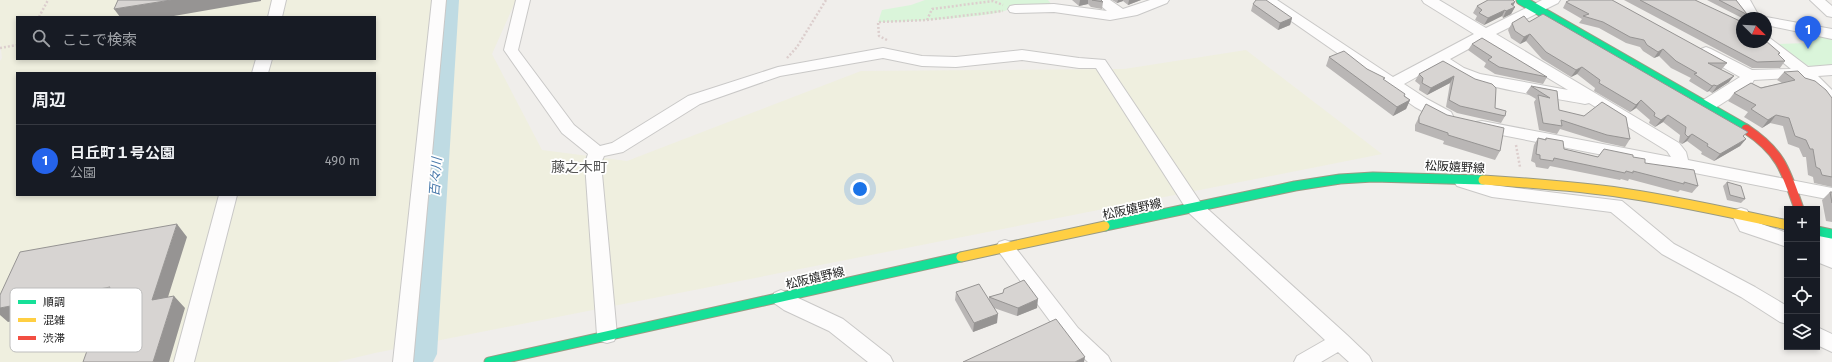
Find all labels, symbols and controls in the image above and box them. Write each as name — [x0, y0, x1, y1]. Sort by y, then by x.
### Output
north arrow — [1736, 12, 1772, 48]
search box — [16, 16, 376, 60]
pin: 1 — [1795, 16, 1821, 49]
icon: search — [30, 27, 52, 49]
text: ここで検索 — [62, 31, 137, 49]
text: 周辺 — [32, 90, 66, 111]
text: 日丘町１号公園 — [70, 144, 175, 162]
text: 1 — [42, 153, 48, 168]
text: 490 m — [325, 153, 360, 168]
water label: 百々川 — [427, 155, 444, 197]
street label: 松阪嬉野線 — [1425, 158, 1485, 176]
district label: 藤之木町 — [551, 159, 607, 176]
text: 公園 — [70, 165, 96, 180]
your location — [850, 179, 870, 199]
street label: 松阪嬉野線 — [1101, 196, 1163, 222]
map controls — [1784, 206, 1820, 350]
button: + — [1784, 206, 1820, 242]
button: − — [1784, 242, 1820, 278]
street label: 松阪嬉野線 — [784, 264, 846, 292]
button: locate — [1784, 278, 1820, 314]
legend — [10, 288, 142, 352]
text: 順調 — [43, 296, 65, 309]
text: 混雑 — [43, 314, 65, 327]
button: layers — [1784, 314, 1820, 350]
text: 渋滞 — [43, 332, 65, 345]

